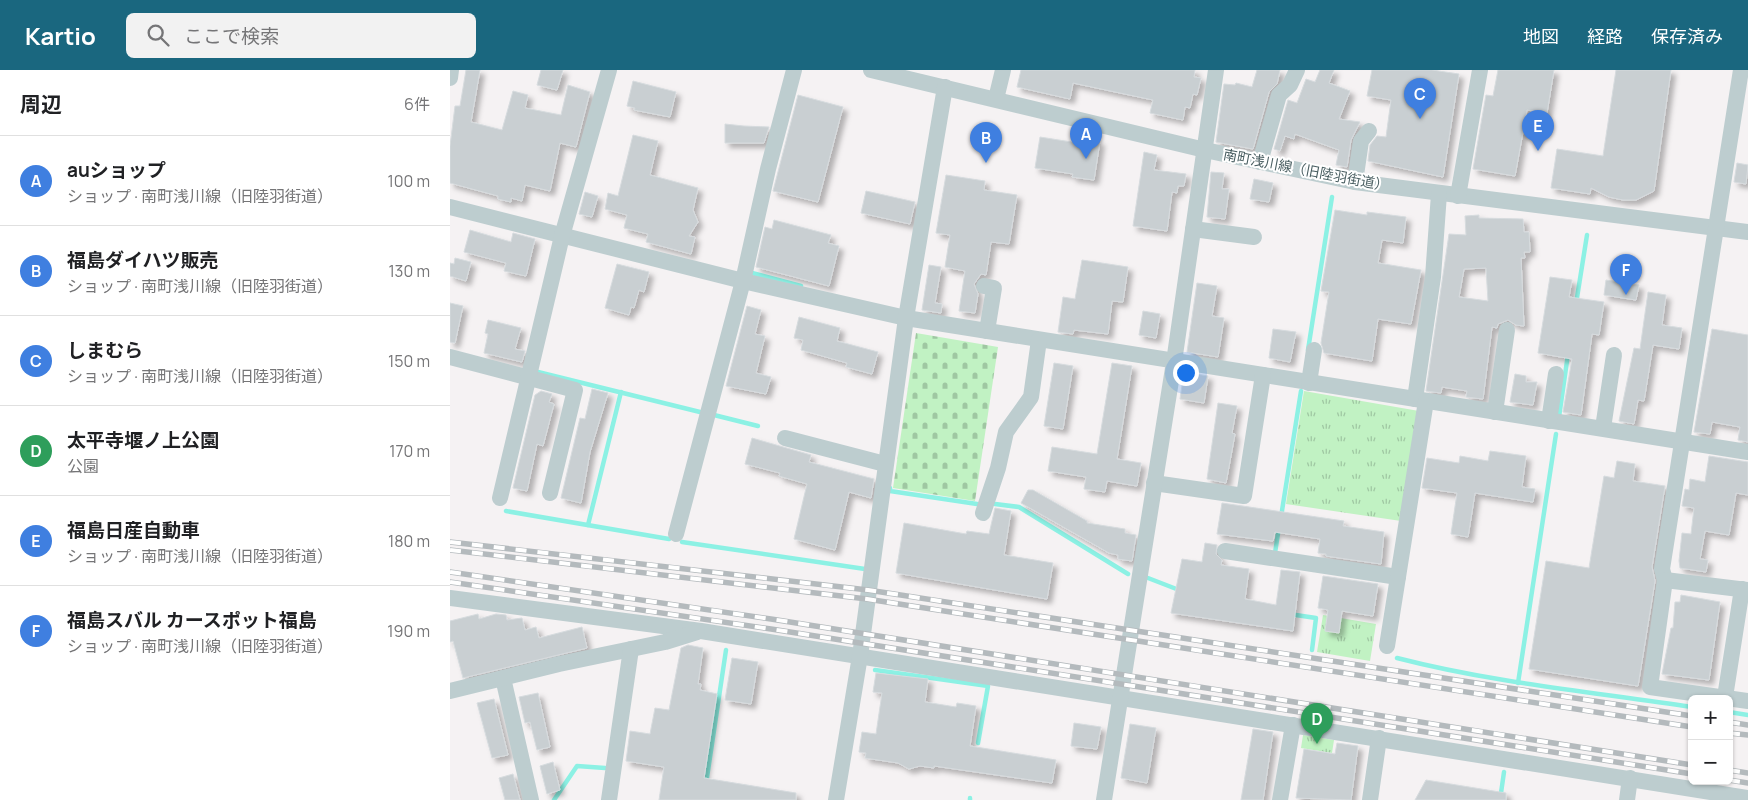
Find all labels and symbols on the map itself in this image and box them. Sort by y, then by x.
pin: C [1404,78,1436,119]
pin: E [1522,110,1554,151]
pin: A [1070,118,1102,159]
pin: B [970,122,1002,163]
street label: 南町浅川線（旧陸羽街道） [1222,144,1390,195]
pin: F [1610,254,1642,295]
your location [1173,360,1199,386]
pin: D [1301,703,1333,744]

